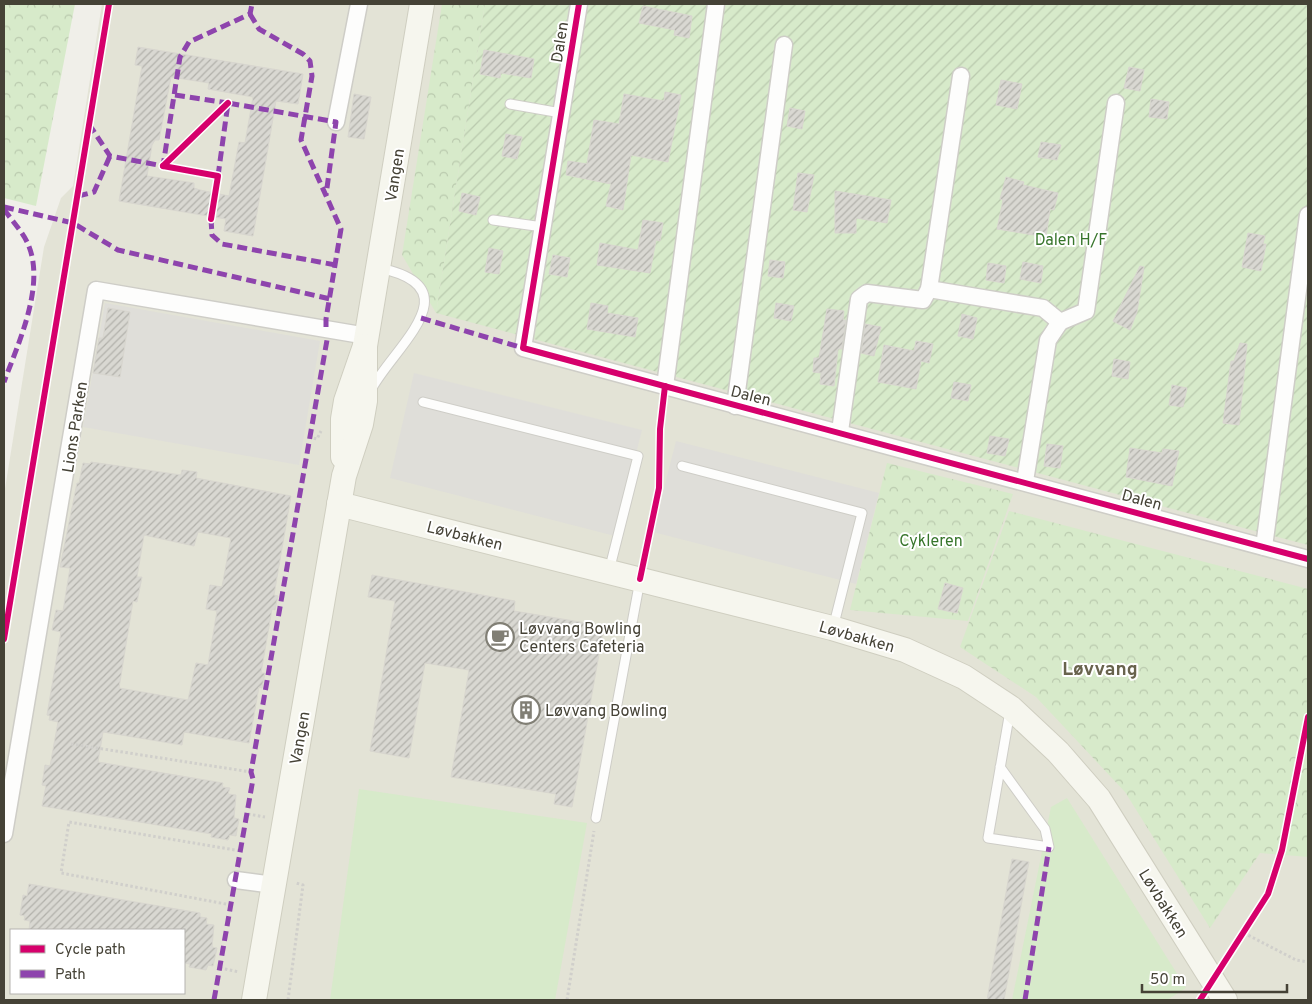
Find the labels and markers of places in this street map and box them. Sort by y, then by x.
place label: Løvvang Bowling Centers Cafeteria [519,620,644,658]
cafe icon: Løvvang Bowling Centers Cafeteria [485,622,515,652]
building icon: Løvvang Bowling [511,695,541,725]
place label: Løvvang Bowling [545,702,667,722]

